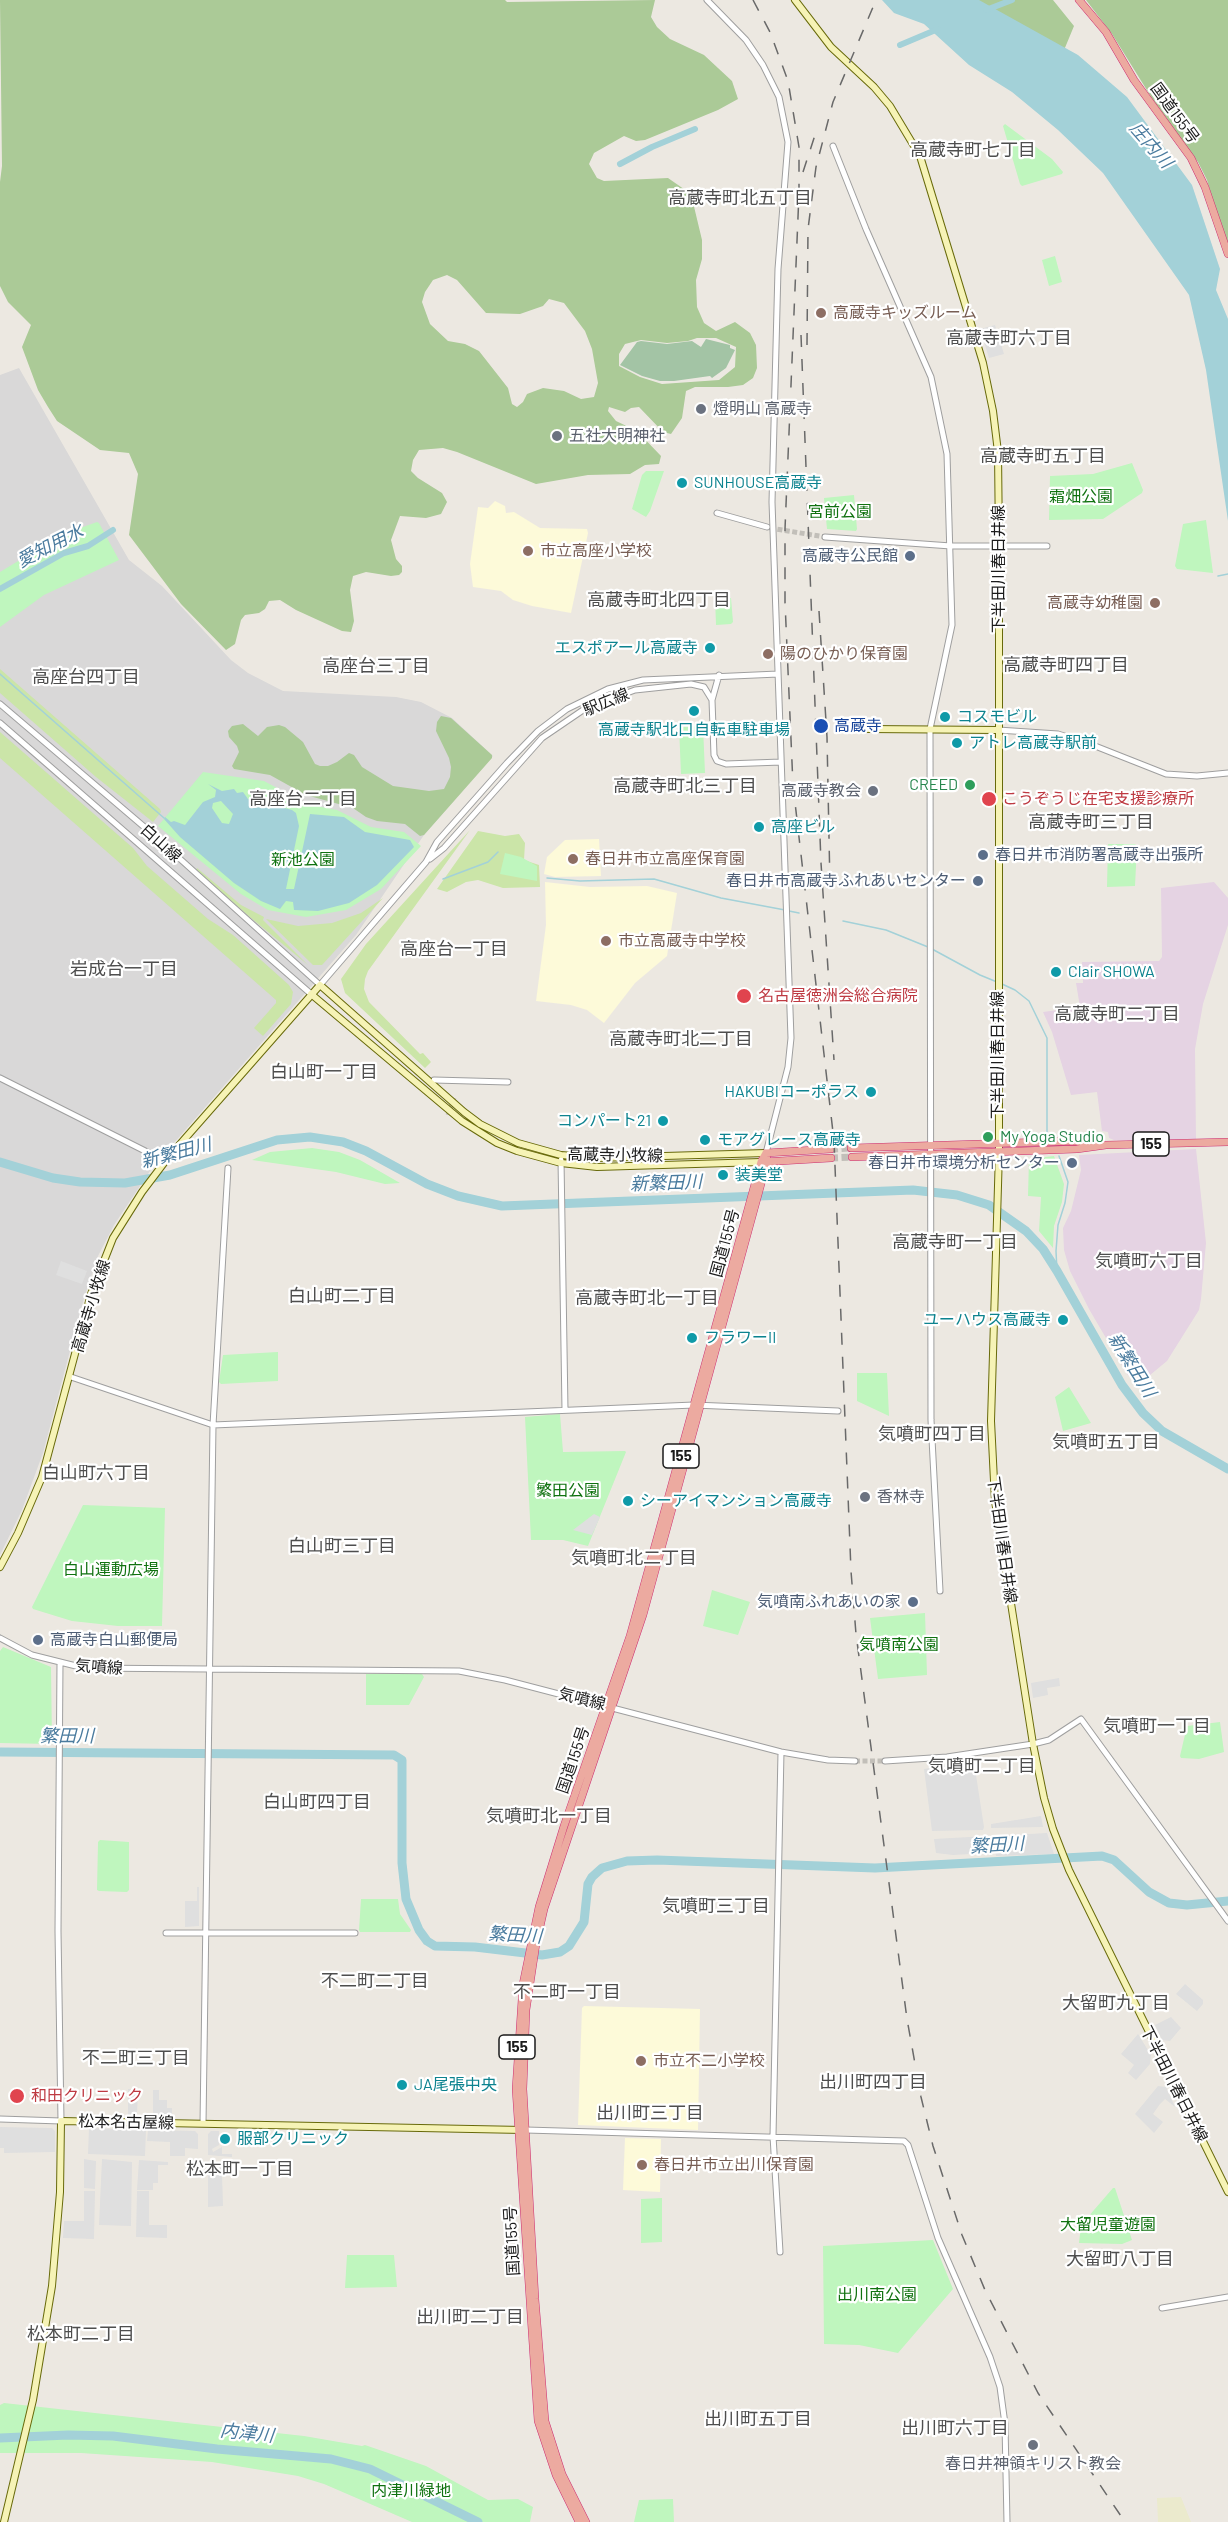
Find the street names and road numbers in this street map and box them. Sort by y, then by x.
street label: 国道155号 [1147,79,1203,147]
street label: 下半田川春日井線 [989,505,1009,633]
street label: 駅広線 [580,684,632,720]
street label: 白山線 [137,820,185,866]
street label: 下半田川春日井線 [988,991,1008,1119]
road number: 155 [1133,1132,1169,1156]
street label: 高蔵寺小牧線 [567,1145,663,1165]
street label: 国道155号 [707,1207,743,1279]
street label: 高蔵寺小牧線 [68,1257,114,1355]
road number: 155 [663,1444,699,1468]
street label: 下半田川春日井線 [984,1475,1020,1605]
street label: 気噴線 [74,1656,124,1678]
street label: 気噴線 [556,1684,608,1714]
street label: 国道155号 [553,1724,593,1796]
street label: 下半田川春日井線 [1136,2023,1212,2145]
road number: 155 [499,2035,535,2059]
street label: 松本名古屋線 [78,2112,174,2132]
street label: 国道155号 [501,2206,523,2276]

